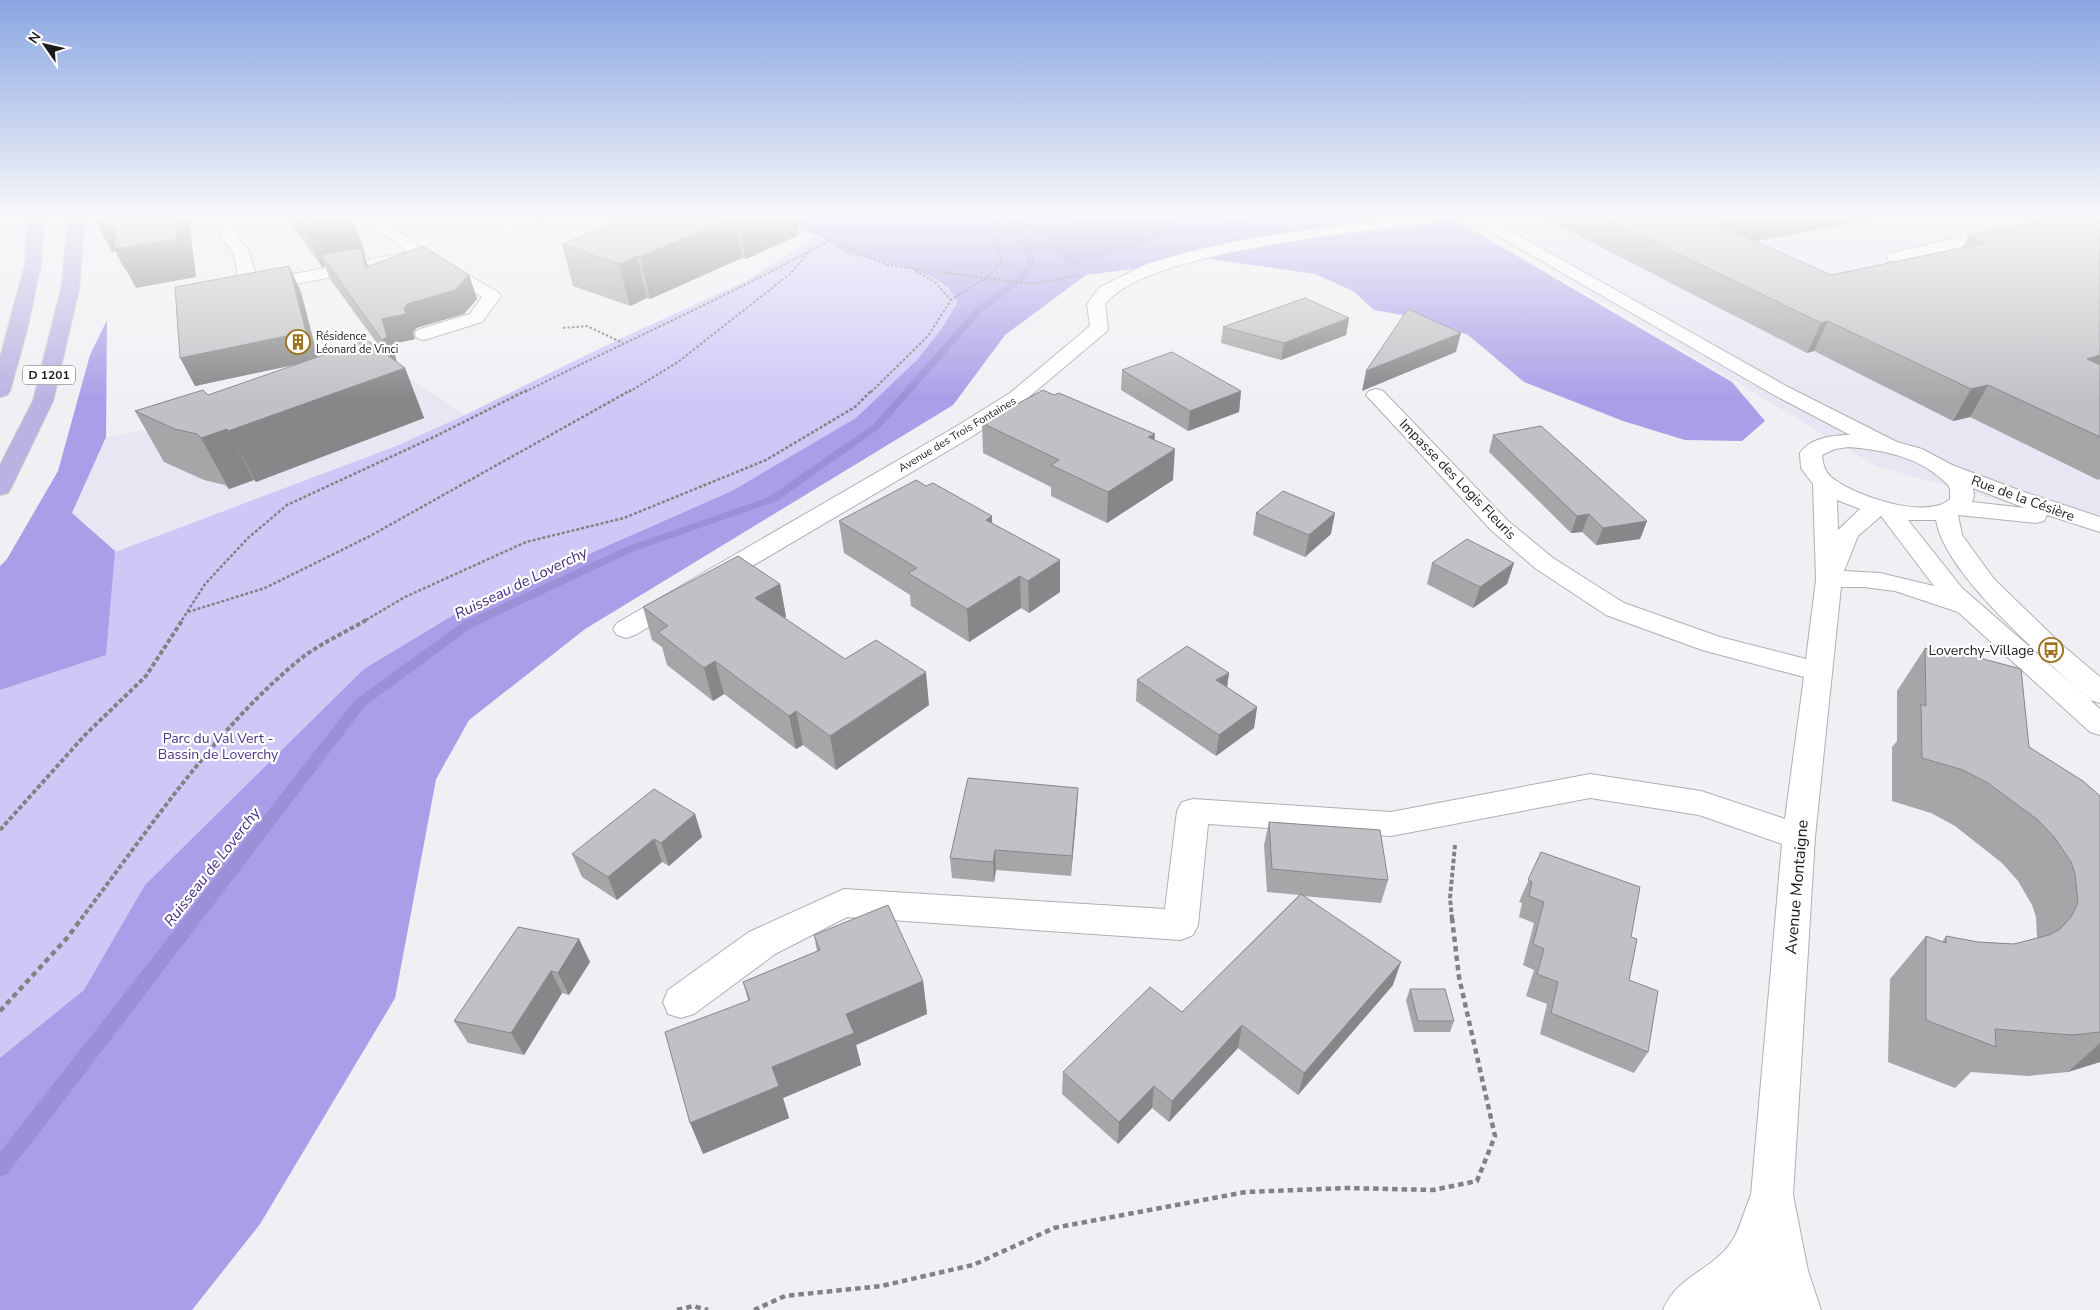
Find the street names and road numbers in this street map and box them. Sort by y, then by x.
road number: D 1201 [23,366,75,384]
street label: Avenue des Trois Fontaines [896,393,1019,476]
street label: Impasse des Logis Fleuris [1395,415,1520,544]
street label: Rue de la Césière [1968,471,2077,526]
street label: Avenue Montaigne [1780,819,1814,955]

